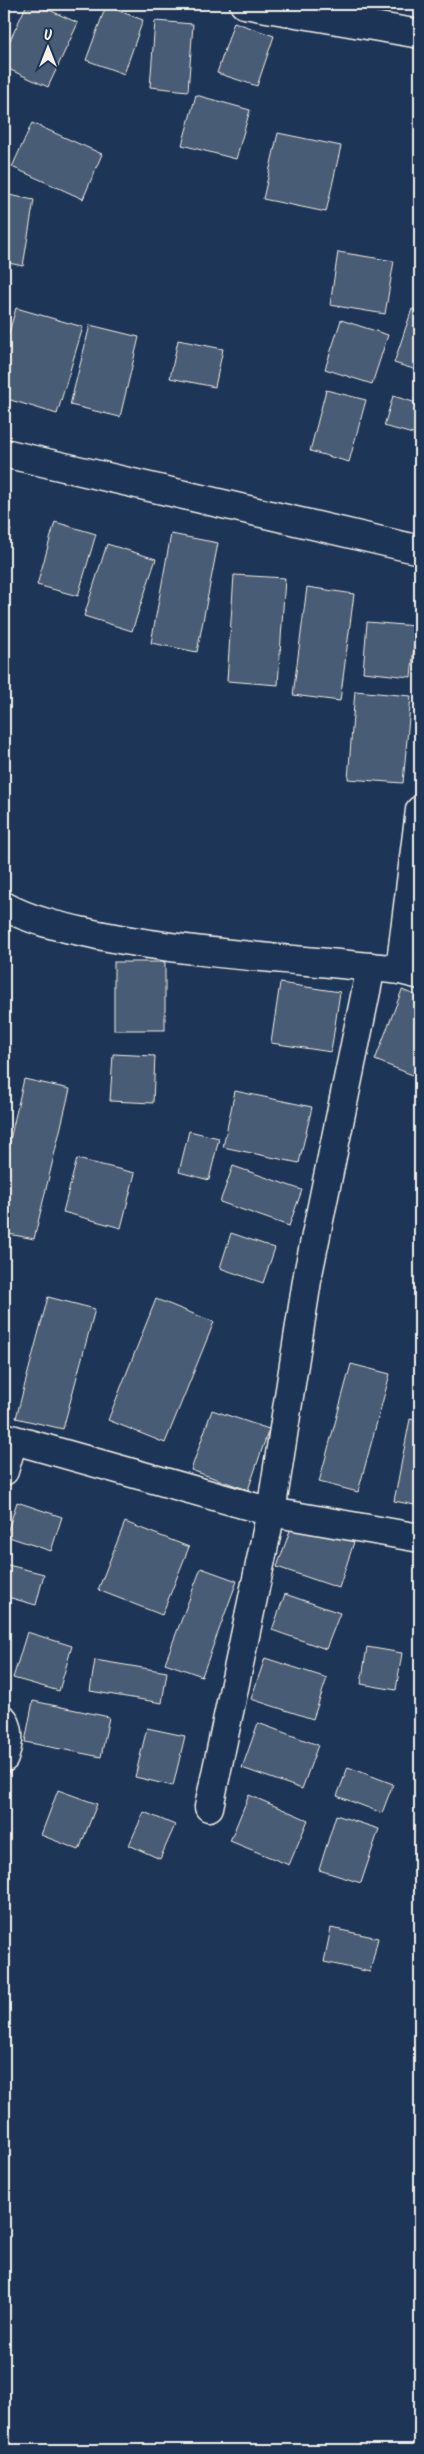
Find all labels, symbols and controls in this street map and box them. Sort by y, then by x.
north arrow [22,22,72,72]
text: U [44,25,53,47]

